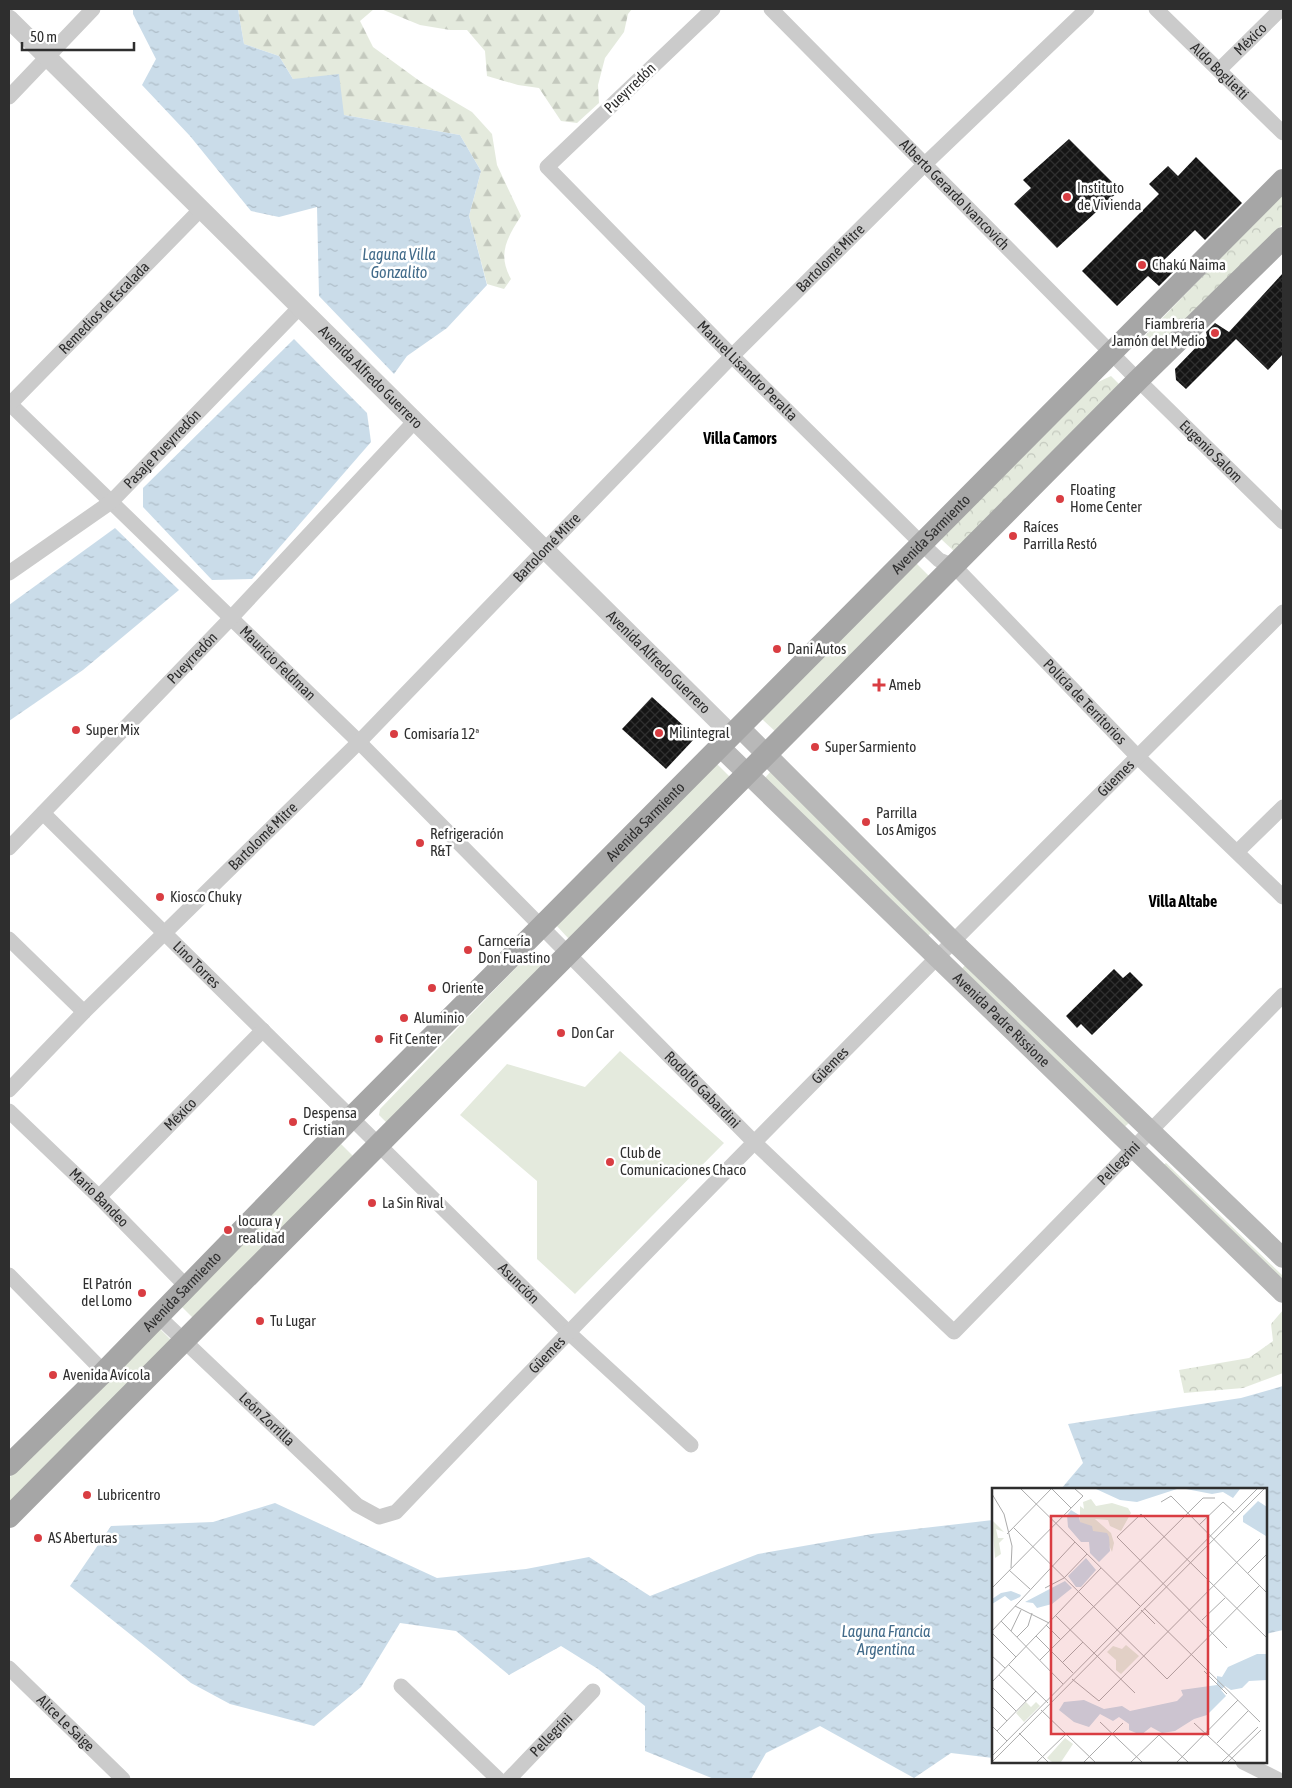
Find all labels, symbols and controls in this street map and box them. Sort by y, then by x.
street label: México [1230,19,1270,58]
scale bar [22,20,135,52]
text: 50 m [30,28,57,45]
street label: Aldo Boglietti [1187,39,1253,103]
street label: Pueyrredón [601,59,659,116]
street label: Alberto Gerardo Ivancovich [897,135,1013,253]
place label: Instituto de Vivienda [1077,179,1142,213]
marker: Instituto de Vivienda [1061,191,1073,203]
street label: Bartolomé Mitre [792,220,868,295]
water label: Laguna Villa Gonzalito [362,245,436,281]
place label: Chakú Naima [1152,256,1226,273]
street label: Remedios de Escalada [55,258,153,357]
marker: Chakú Naima [1136,259,1148,271]
place label: Fiambrería Jamón del Medio [1112,315,1205,349]
street label: Manuel Lisandro Peralta [694,317,801,424]
street label: Avenida Alfredo Guerrero [316,322,426,432]
marker: Fiambrería Jamón del Medio [1209,327,1221,339]
street label: Pasaje Pueyrredón [120,406,204,492]
street label: Eugenio Salom [1176,417,1246,486]
district label: Villa Camors [702,429,777,447]
place label: Floating Home Center [1070,481,1142,515]
street label: Avenida Sarmiento [888,491,973,577]
marker: Floating Home Center [1054,493,1066,505]
street label: Bartolomé Mitre [509,509,584,585]
place label: Raíces Parrilla Restó [1023,518,1097,552]
marker: Raíces Parrilla Restó [1007,530,1019,542]
street label: Avenida Alfredo Guerrero [603,607,714,717]
street label: Mauricio Feldman [237,622,319,703]
street label: Pueyrredón [163,629,221,687]
place label: Dani Autos [787,640,846,657]
marker: Dani Autos [771,643,783,655]
street label: Policía de Territorios [1040,655,1130,748]
place label: Ameb [889,676,921,693]
marker: Ameb [873,679,885,691]
place label: Super Mix [86,721,140,738]
marker: Super Mix [70,724,82,736]
place label: Milintegral [669,724,730,741]
place label: Comisaría 12ª [404,725,479,742]
marker: Milintegral [653,727,665,739]
marker: Comisaría 12ª [388,728,400,740]
place label: Super Sarmiento [825,738,916,755]
marker: Super Sarmiento [809,741,821,753]
street label: Güemes [1094,756,1137,800]
street label: Avenida Sarmiento [602,778,688,864]
street label: Bartolomé Mitre [225,798,301,873]
place label: Parrilla Los Amigos [876,804,936,838]
marker: Parrilla Los Amigos [860,816,872,828]
place label: Refrigeración R&T [430,825,504,859]
marker: Refrigeración R&T [414,837,426,849]
place label: Kiosco Chuky [170,888,242,905]
marker: Kiosco Chuky [154,891,166,903]
district label: Villa Altabe [1148,892,1217,910]
place label: Carncería Don Fuastino [478,932,550,966]
street label: Lino Torres [170,938,224,991]
marker: Carncería Don Fuastino [462,944,474,956]
street label: Avenida Padre Rissione [950,969,1054,1070]
place label: Oriente [442,979,484,996]
marker: Oriente [426,982,438,994]
place label: Aluminio [414,1009,465,1026]
marker: Aluminio [398,1012,410,1024]
place label: Don Car [571,1024,615,1041]
marker: Don Car [555,1027,567,1039]
place label: Fit Center [389,1030,442,1047]
marker: Fit Center [373,1033,385,1045]
street label: Güemes [808,1043,852,1087]
street label: Rodolfo Gabardini [661,1048,744,1131]
street label: México [160,1094,200,1134]
place label: Despensa Cristian [303,1104,357,1138]
marker: Despensa Cristian [287,1116,299,1128]
street label: Pellegrini [1093,1138,1143,1188]
place label: Club de Comunicaciones Chaco [620,1144,746,1178]
marker: Club de Comunicaciones Chaco [604,1156,616,1168]
street label: Mario Bandeo [66,1164,132,1230]
place label: La Sin Rival [382,1194,444,1211]
marker: La Sin Rival [366,1197,378,1209]
place label: locura y realidad [238,1212,285,1246]
marker: locura y realidad [222,1224,234,1236]
street label: Avenida Sarmiento [139,1248,224,1335]
street label: Asunción [495,1259,543,1307]
place label: El Patrón del Lomo [81,1275,132,1309]
marker: El Patrón del Lomo [136,1287,148,1299]
place label: Tu Lugar [270,1312,316,1329]
marker: Tu Lugar [254,1315,266,1327]
street label: Güemes [525,1333,568,1377]
place label: Avenida Avícola [63,1366,151,1383]
marker: Avenida Avícola [47,1369,59,1381]
street label: León Zorrilla [236,1389,298,1449]
place label: Lubricentro [97,1486,160,1503]
inset map [992,1488,1267,1763]
marker: Lubricentro [81,1489,93,1501]
place label: AS Aberturas [48,1529,117,1546]
marker: AS Aberturas [32,1532,44,1544]
water label: Laguna Francia Argentina [842,1622,931,1659]
street label: Alice Le Saige [34,1691,98,1755]
street label: Pellegrini [526,1709,575,1760]

